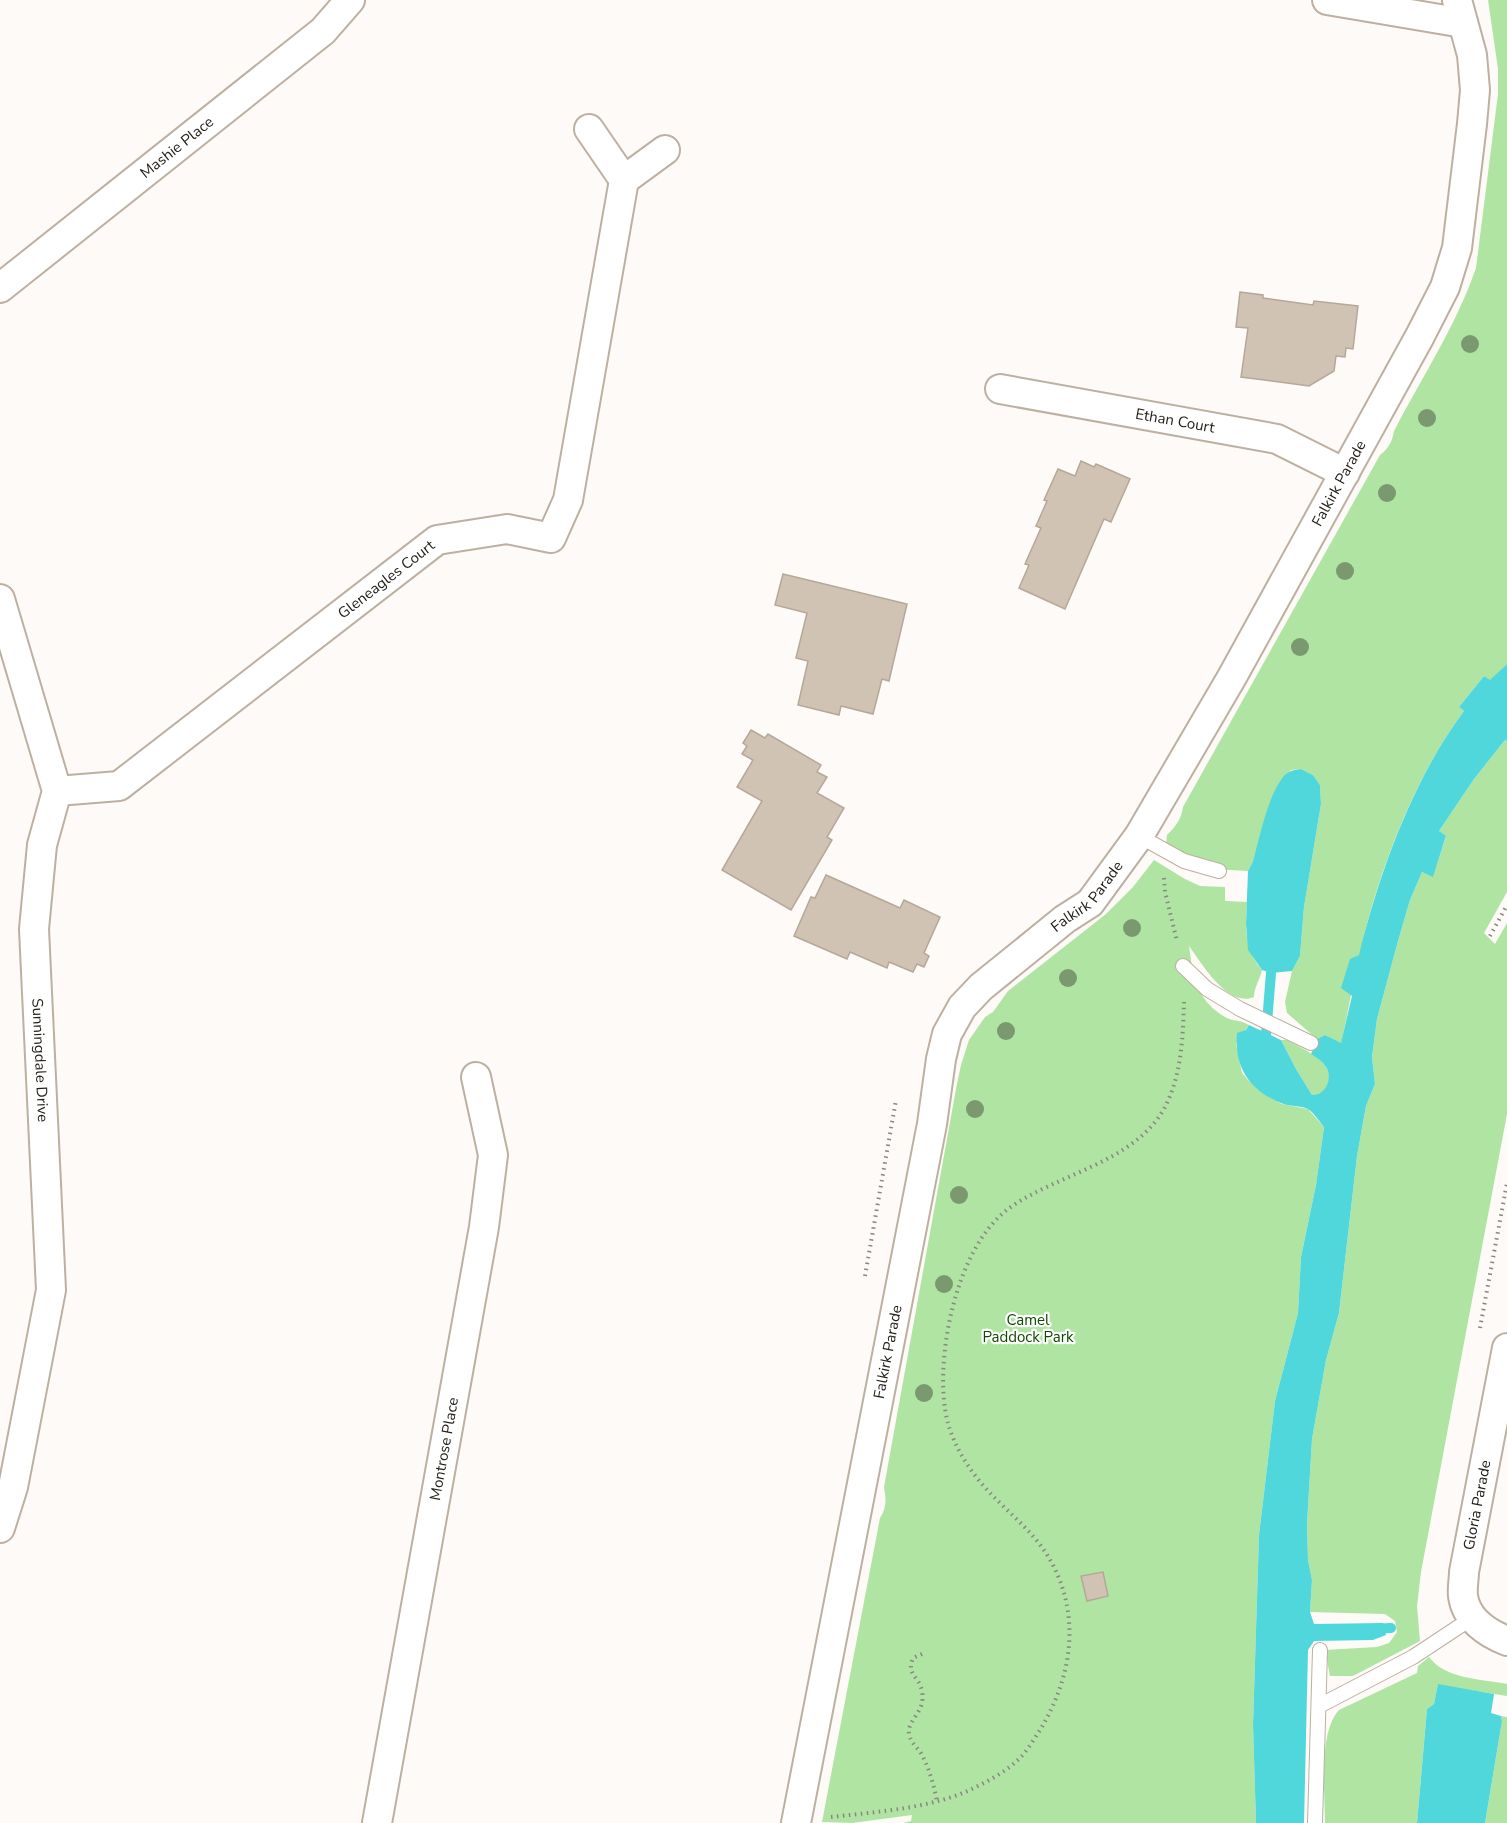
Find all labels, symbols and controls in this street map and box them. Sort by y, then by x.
street label: Mashie Place [136,112,218,183]
street label: Ethan Court [1134,404,1217,438]
street label: Falkirk Parade [1307,437,1370,530]
street label: Gleneagles Court [334,535,439,623]
street label: Falkirk Parade [1047,857,1128,937]
street label: Sunningdale Drive [27,998,53,1123]
street label: Falkirk Parade [869,1303,907,1400]
park label: Camel Paddock Park [982,1310,1074,1347]
street label: Montrose Place [425,1396,463,1502]
street label: Gloria Parade [1458,1458,1496,1552]

